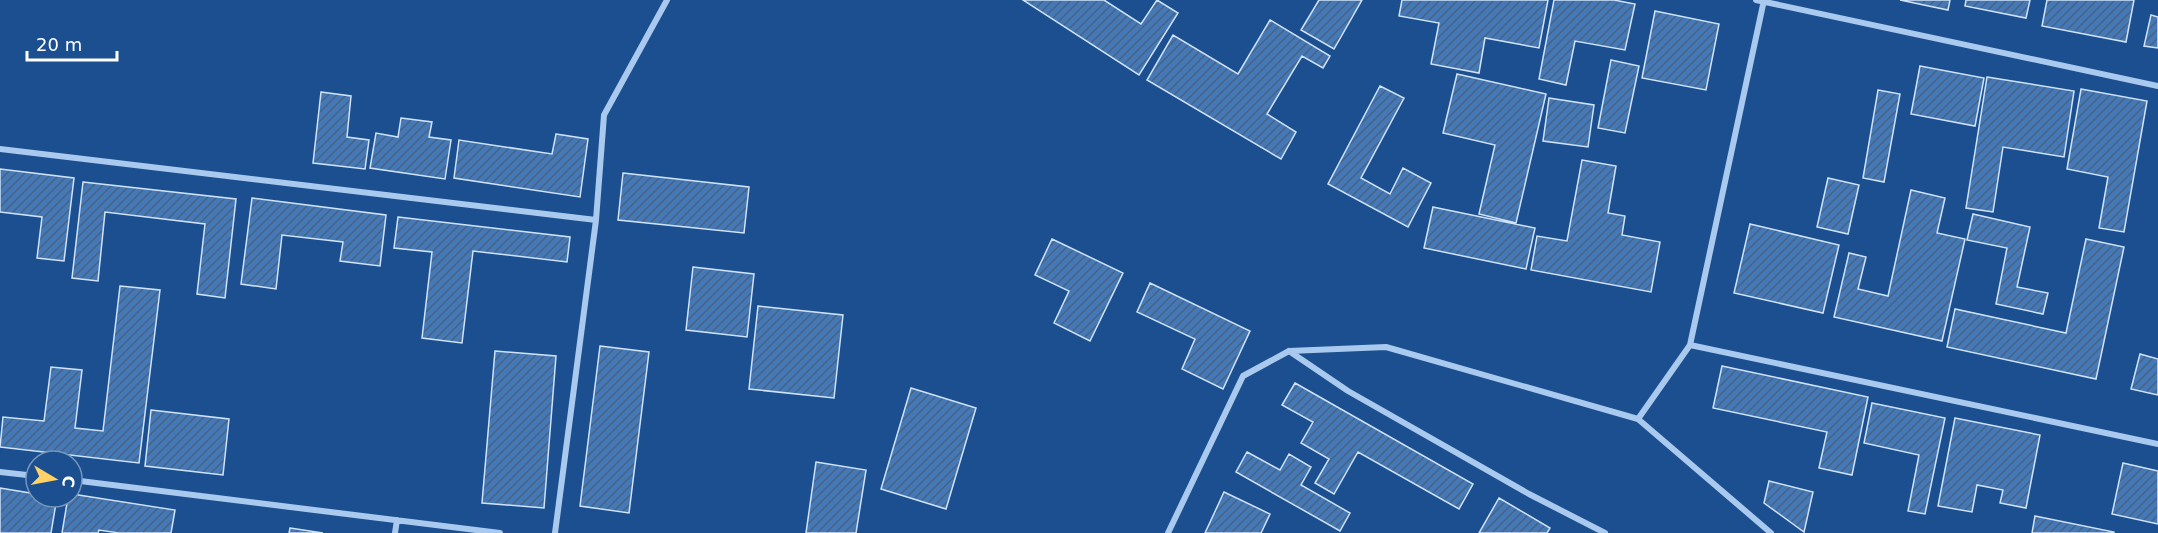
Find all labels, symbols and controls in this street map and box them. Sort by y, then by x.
scale bar [27,24,117,62]
text: 20 m [36,34,82,55]
north arrow [24,449,84,509]
text: С [58,474,79,489]

